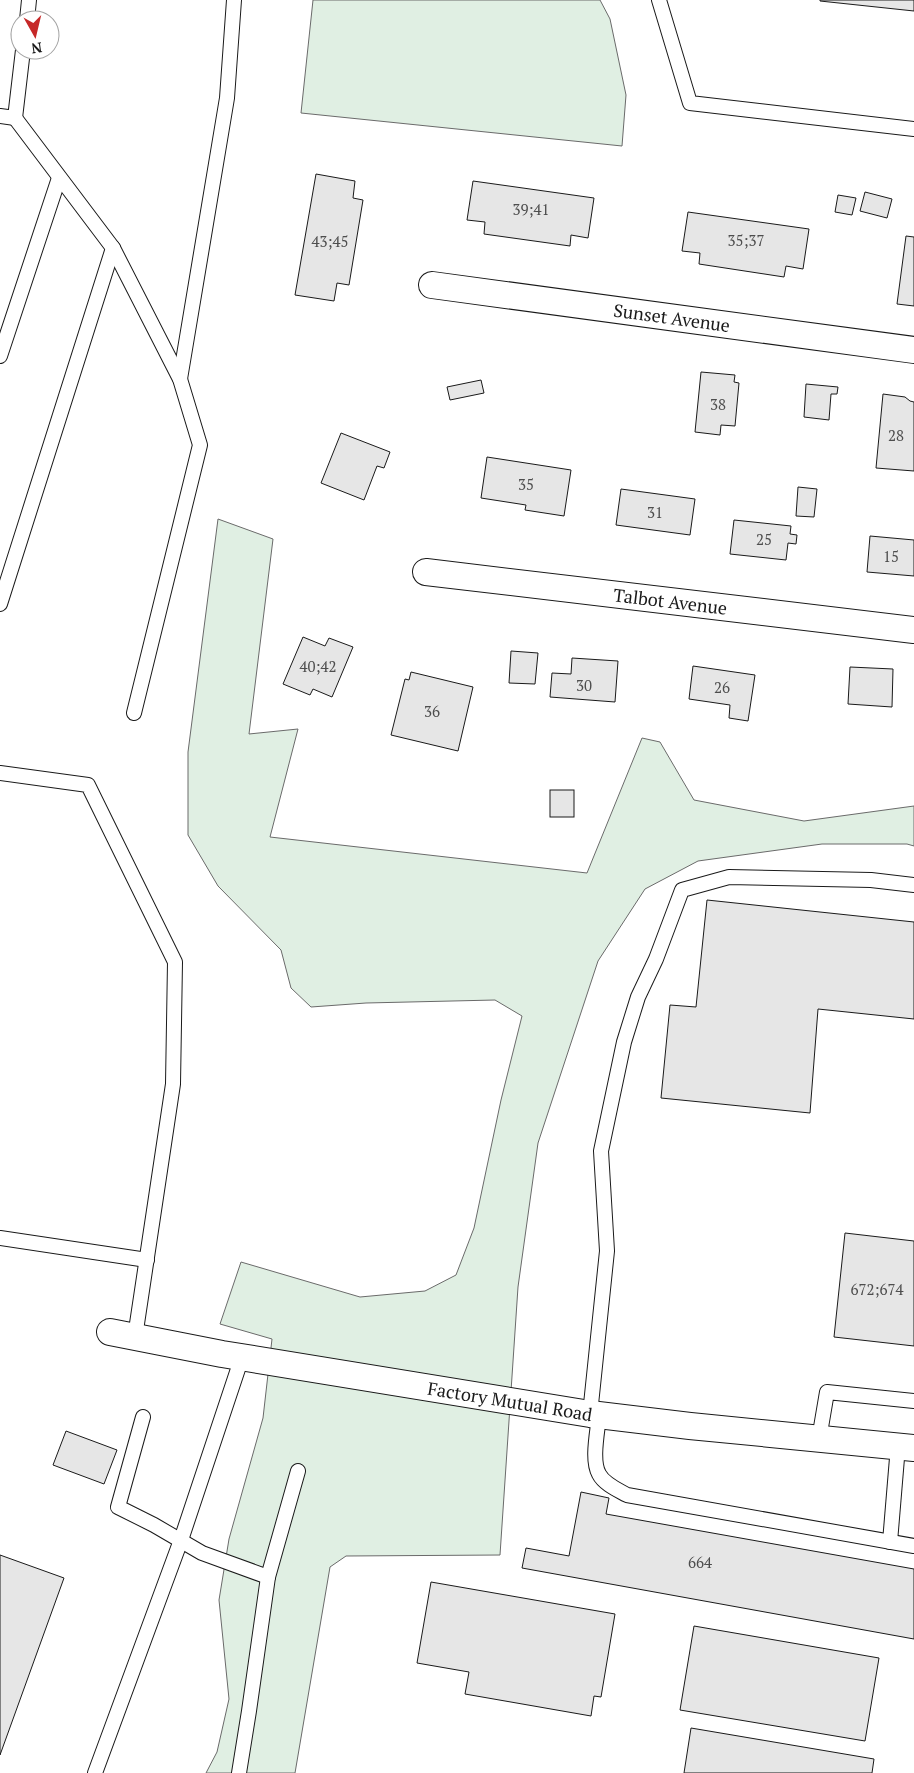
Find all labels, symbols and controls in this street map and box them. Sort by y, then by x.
north arrow [10,10,60,60]
text: N [30,38,43,59]
house number: 39;41 [513,199,549,219]
house number: 35;37 [728,230,764,250]
house number: 43;45 [312,231,348,251]
street label: Sunset Avenue [612,298,732,337]
house number: 38 [710,394,726,414]
house number: 28 [888,425,904,445]
house number: 35 [518,474,534,494]
house number: 31 [647,502,663,522]
house number: 25 [756,529,772,549]
house number: 15 [883,546,899,566]
street label: Talbot Avenue [612,582,729,620]
house number: 40;42 [300,656,336,676]
house number: 30 [576,675,592,695]
house number: 26 [714,677,730,697]
house number: 36 [424,701,440,721]
house number: 672;674 [851,1279,903,1299]
street label: Factory Mutual Road [426,1376,594,1426]
house number: 664 [688,1552,712,1572]

